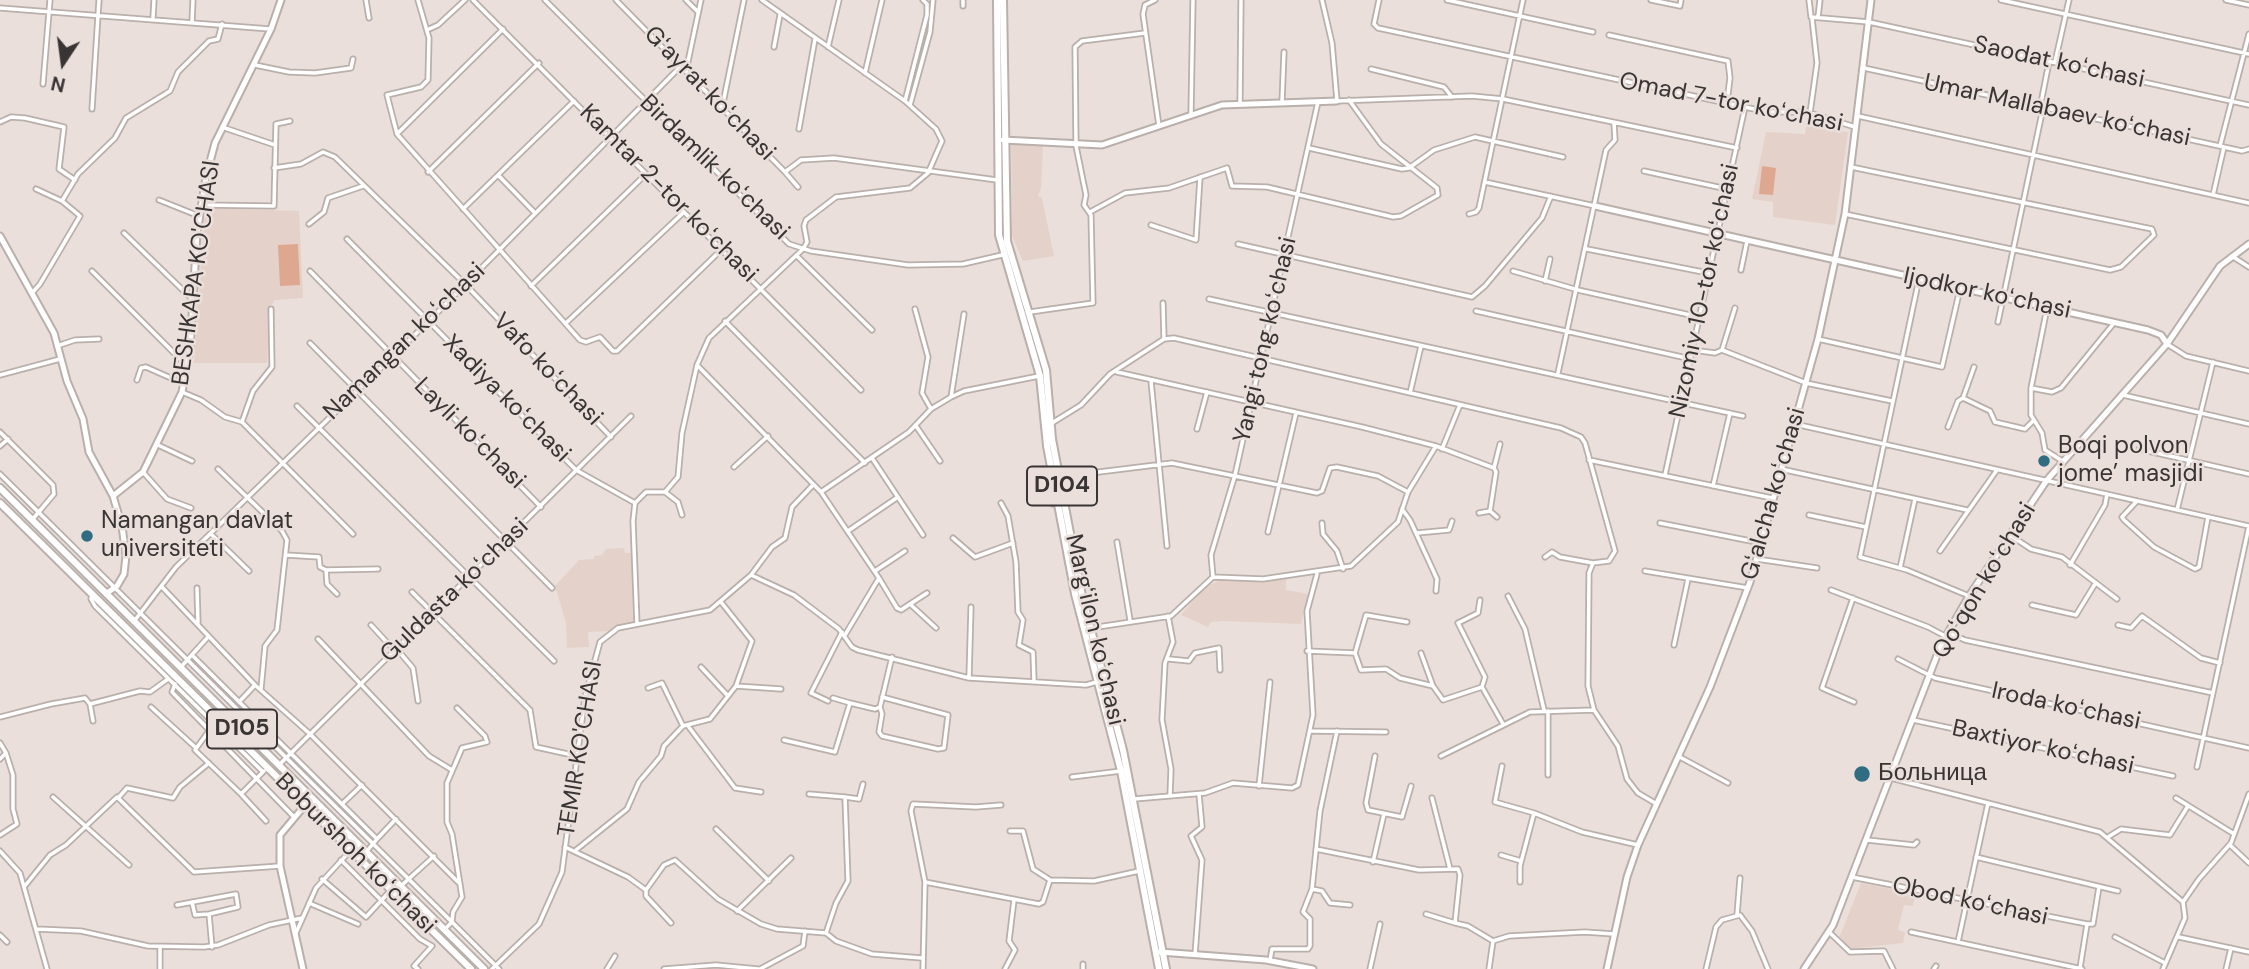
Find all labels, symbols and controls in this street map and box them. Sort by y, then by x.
street label: Gʻayrat koʻchasi [637,21,781,167]
north arrow [28,28,98,98]
street label: Saodat koʻchasi [1971,31,2147,95]
street label: Omad 7-tor koʻchasi [1617,67,1845,139]
street label: Umar Mallabaev koʻchasi [1921,69,2193,153]
text: N [49,70,68,98]
street label: Birdamlik koʻchasi [633,89,795,247]
street label: Kamtar 2-tor koʻchasi [573,99,763,289]
street label: BESHKAPA KO'CHASI [167,159,227,387]
street label: Nizomiy 10-tor koʻchasi [1664,161,1746,421]
street label: Yangi tong koʻchasi [1228,234,1304,446]
street label: Namangan koʻchasi [318,257,492,427]
street label: Ijodkor koʻchasi [1901,262,2073,326]
street label: Vafo koʻchasi [486,308,608,432]
street label: Xadiya koʻchasi [436,329,576,469]
street label: Layli koʻchasi [407,372,531,496]
street label: Gʻalcha koʻchasi [1736,404,1812,584]
place label: Boqi polvon jome’ masjidi [2058,433,2203,489]
marker: Boqi polvon jome’ masjidi [2036,453,2052,469]
road number: D104 [1027,466,1097,506]
street label: Qoʻqon koʻchasi [1927,498,2043,664]
place label: Namangan davlat universiteti [101,508,293,564]
street label: Guldasta koʻchasi [375,513,535,669]
marker: Namangan davlat universiteti [79,528,95,544]
street label: Margʻilon koʻchasi [1058,532,1130,728]
street label: TEMIR KO'CHASI [553,659,609,839]
street label: Iroda koʻchasi [1989,677,2143,737]
road number: D105 [207,709,277,748]
street label: Baxtiyor koʻchasi [1949,715,2137,781]
place label: Больница [1878,760,1987,788]
marker: Больница [1852,764,1872,784]
street label: Boburshoh koʻchasi [269,768,441,940]
street label: Obod koʻchasi [1890,871,2050,933]

